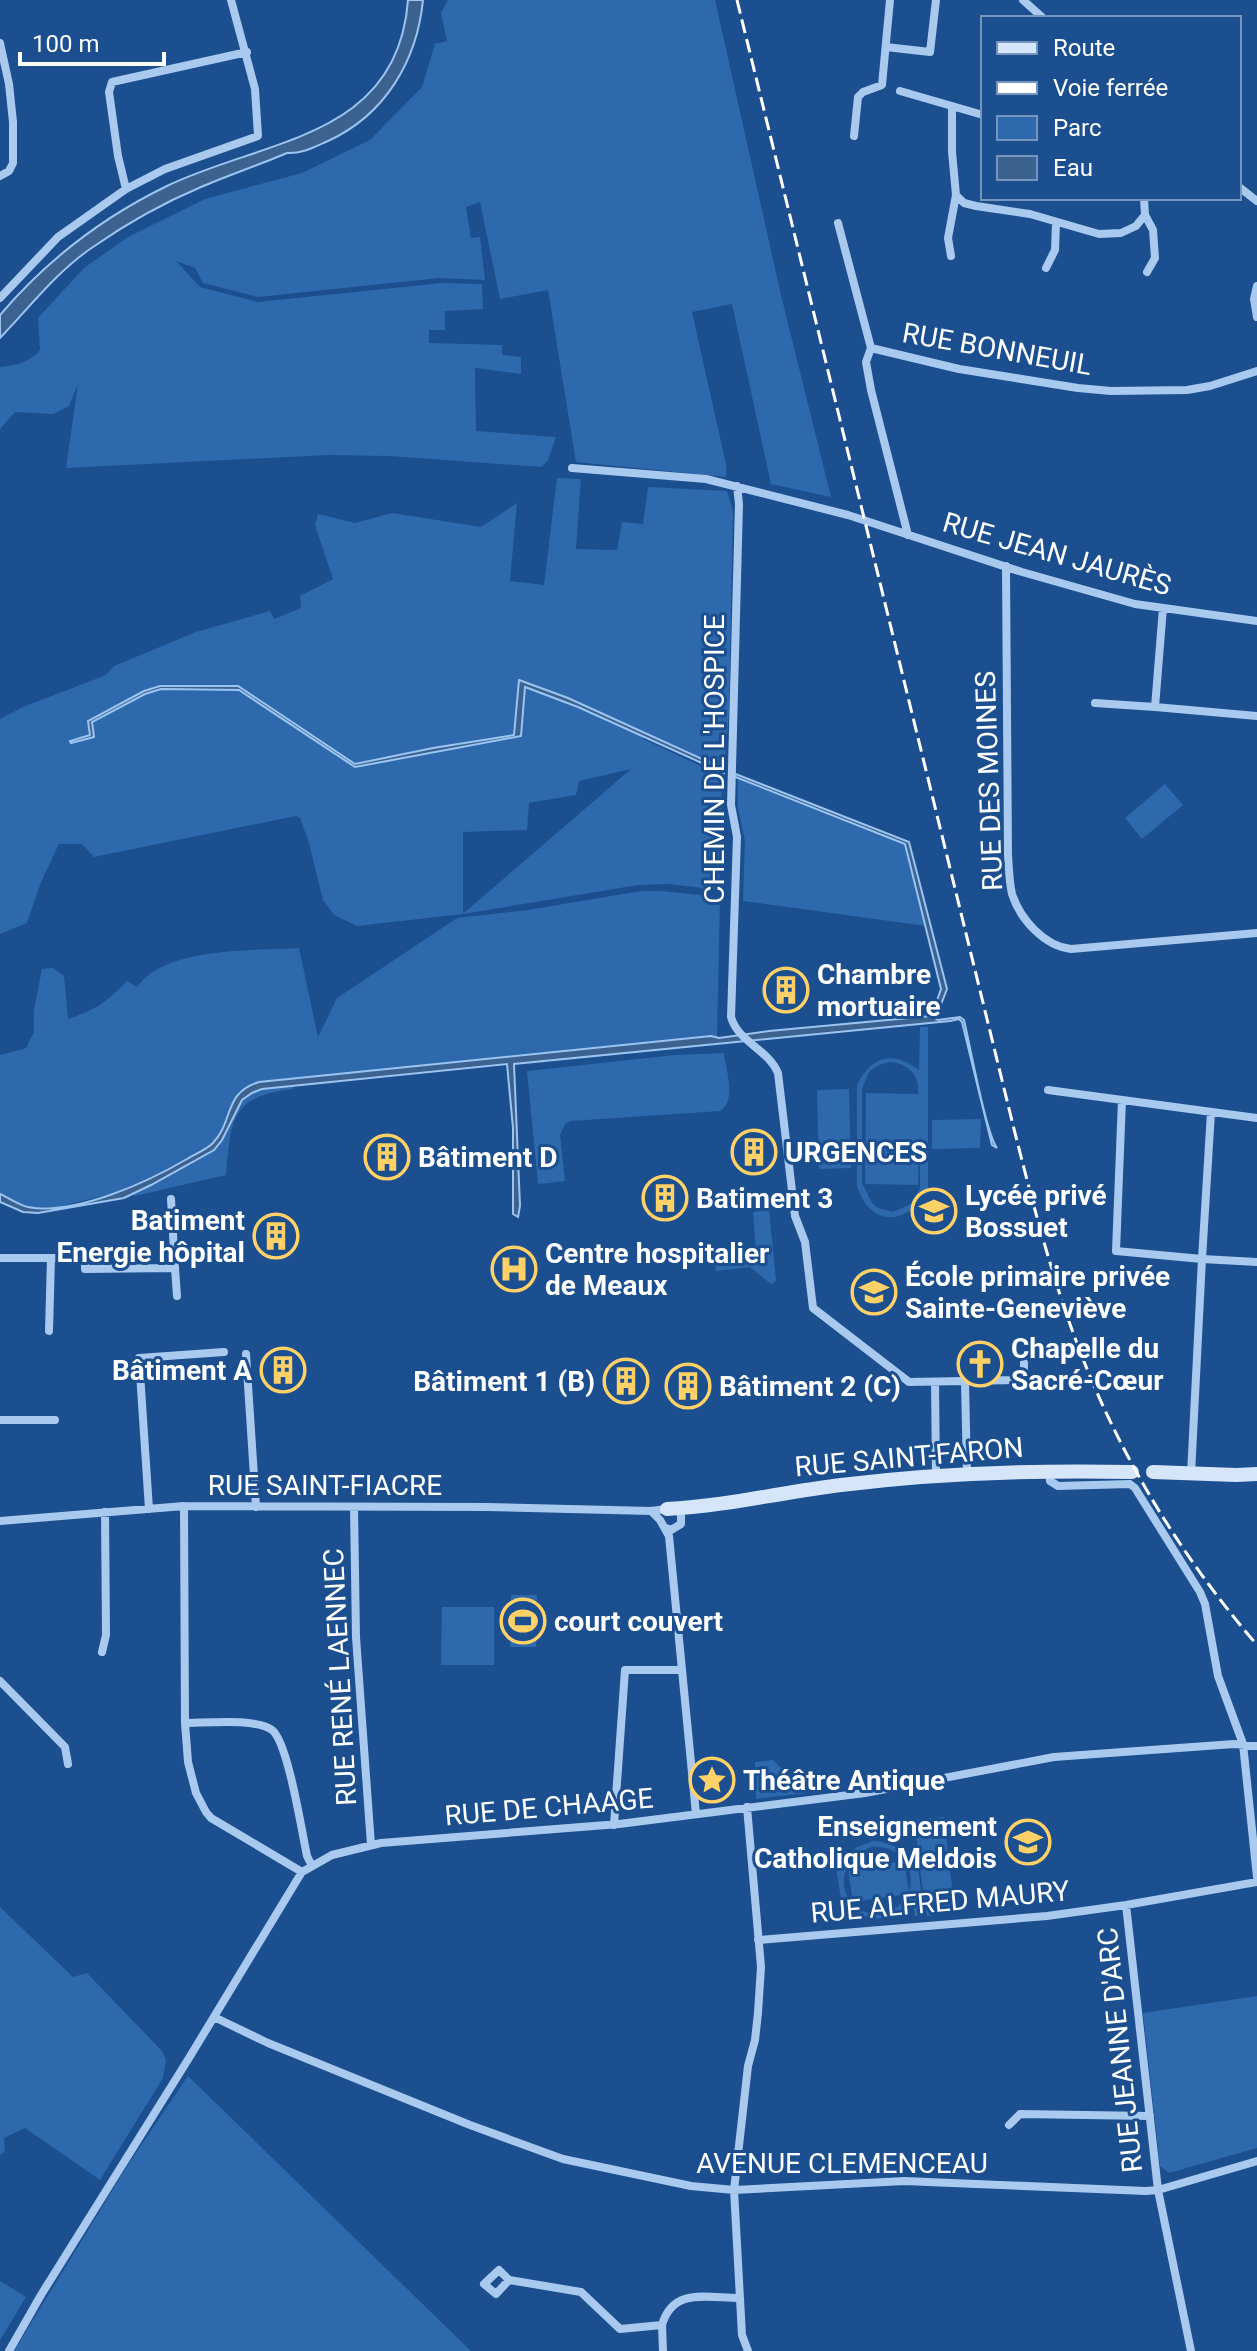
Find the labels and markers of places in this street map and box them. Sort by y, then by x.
place label: Chambre mortuaire [817,958,941,1023]
building icon: Chambre mortuaire [762,966,810,1014]
building icon: URGENCES [730,1128,778,1176]
building icon: Bâtiment D [363,1133,411,1181]
place label: URGENCES [785,1136,927,1169]
place label: Bâtiment D [418,1141,557,1174]
building icon: Batiment 3 [641,1174,689,1222]
place label: Lycée privé Bossuet [965,1179,1107,1244]
place label: Batiment 3 [696,1182,833,1215]
school or university icon: Lycée privé Bossuet [910,1187,958,1235]
place label: Batiment Energie hôpital [56,1204,245,1269]
building icon: Batiment Energie hôpital [252,1212,300,1260]
place label: Centre hospitalier de Meaux [545,1237,769,1302]
hospital icon: Centre hospitalier de Meaux [490,1245,538,1293]
place label: École primaire privée Sainte-Geneviève [905,1260,1170,1325]
school or university icon: École primaire privée Sainte-Geneviève [850,1268,898,1316]
place label: Chapelle du Sacré-Cœur [1011,1332,1164,1397]
church icon: Chapelle du Sacré-Cœur [956,1340,1004,1388]
building icon: Bâtiment A [259,1346,307,1394]
place label: Bâtiment A [112,1354,252,1387]
building icon: Bâtiment 1 (B) [602,1357,650,1405]
building icon: Bâtiment 2 (C) [664,1362,712,1410]
place label: Bâtiment 1 (B) [413,1365,595,1398]
place label: Bâtiment 2 (C) [719,1370,901,1403]
sports icon: court couvert [499,1597,547,1645]
place label: court couvert [554,1605,723,1638]
place icon: Théâtre Antique [688,1756,736,1804]
place label: Théâtre Antique [743,1764,945,1797]
place label: Enseignement Catholique Meldois [754,1810,997,1875]
school or university icon: Enseignement Catholique Meldois [1004,1818,1052,1866]

